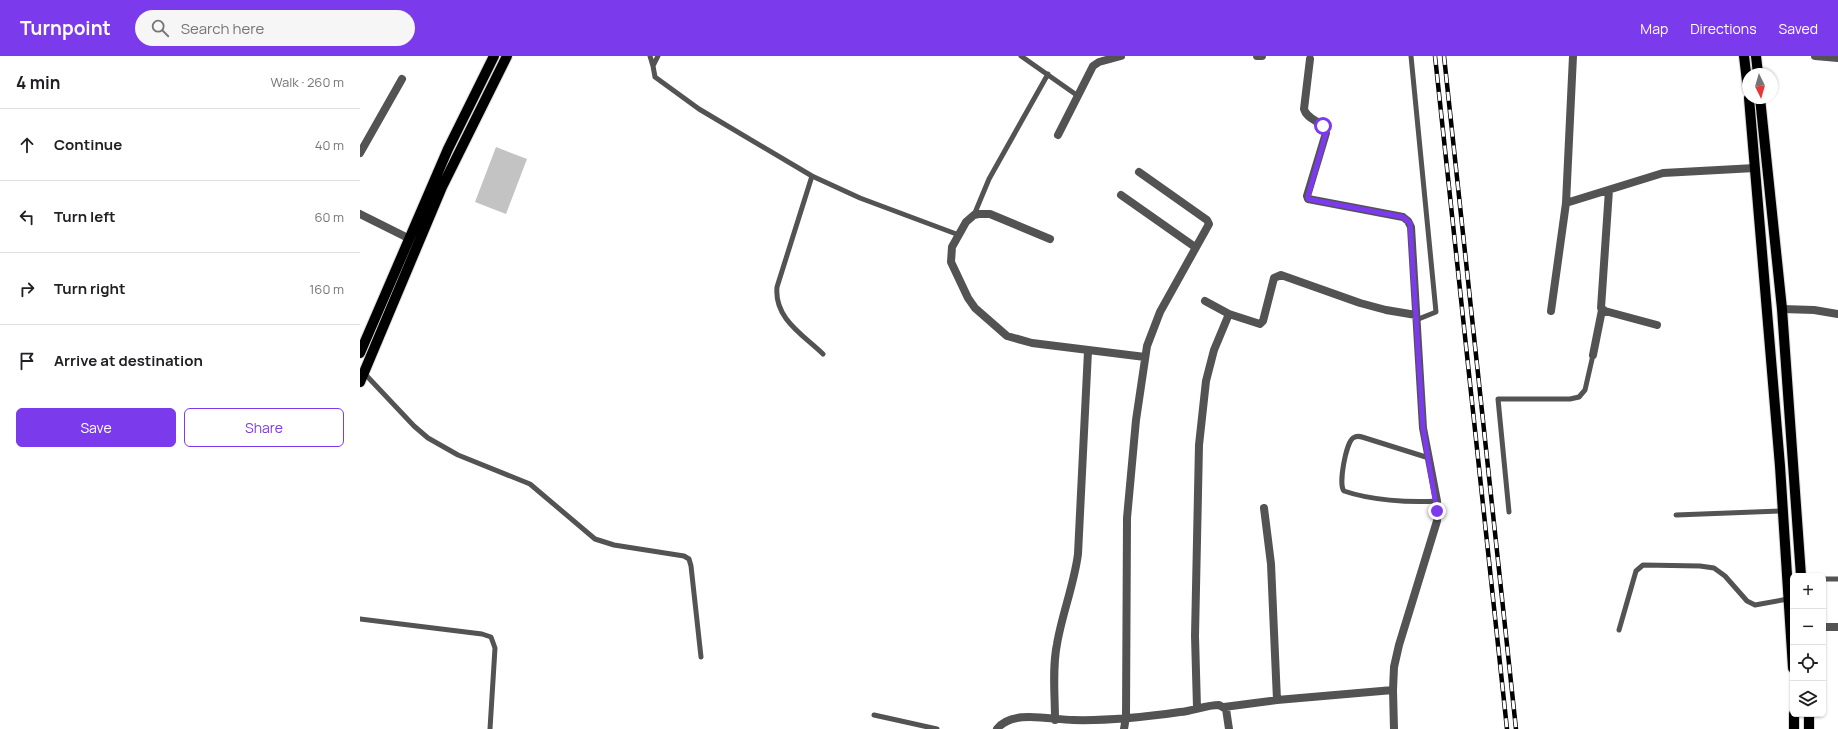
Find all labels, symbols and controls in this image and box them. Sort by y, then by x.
search box [135,10,415,46]
text: Turnpoint [20,15,111,41]
icon: search [149,17,171,39]
text: Search here [181,18,264,39]
text: Map [1640,19,1668,38]
text: Directions [1690,19,1757,38]
text: Saved [1779,19,1818,38]
north arrow [1742,68,1778,104]
text: 4 min [16,71,60,94]
text: Walk · 260 m [271,73,344,91]
route start [1314,117,1332,135]
icon: ahead [16,134,38,156]
text: Continue [54,134,122,155]
text: 40 m [315,136,344,154]
icon: left [16,206,38,228]
text: Turn left [54,206,116,227]
text: 60 m [314,208,344,226]
icon: right [16,278,38,300]
text: Turn right [54,278,125,299]
text: 160 m [309,280,344,298]
icon: arrive [16,350,38,372]
text: Arrive at destination [54,350,203,371]
button: Save [16,408,176,447]
button: Share [184,408,344,447]
route end [1428,502,1446,520]
map controls [1790,573,1826,717]
button: + [1790,573,1826,609]
button: − [1790,609,1826,645]
button: locate [1790,645,1826,681]
button: layers [1790,681,1826,717]

